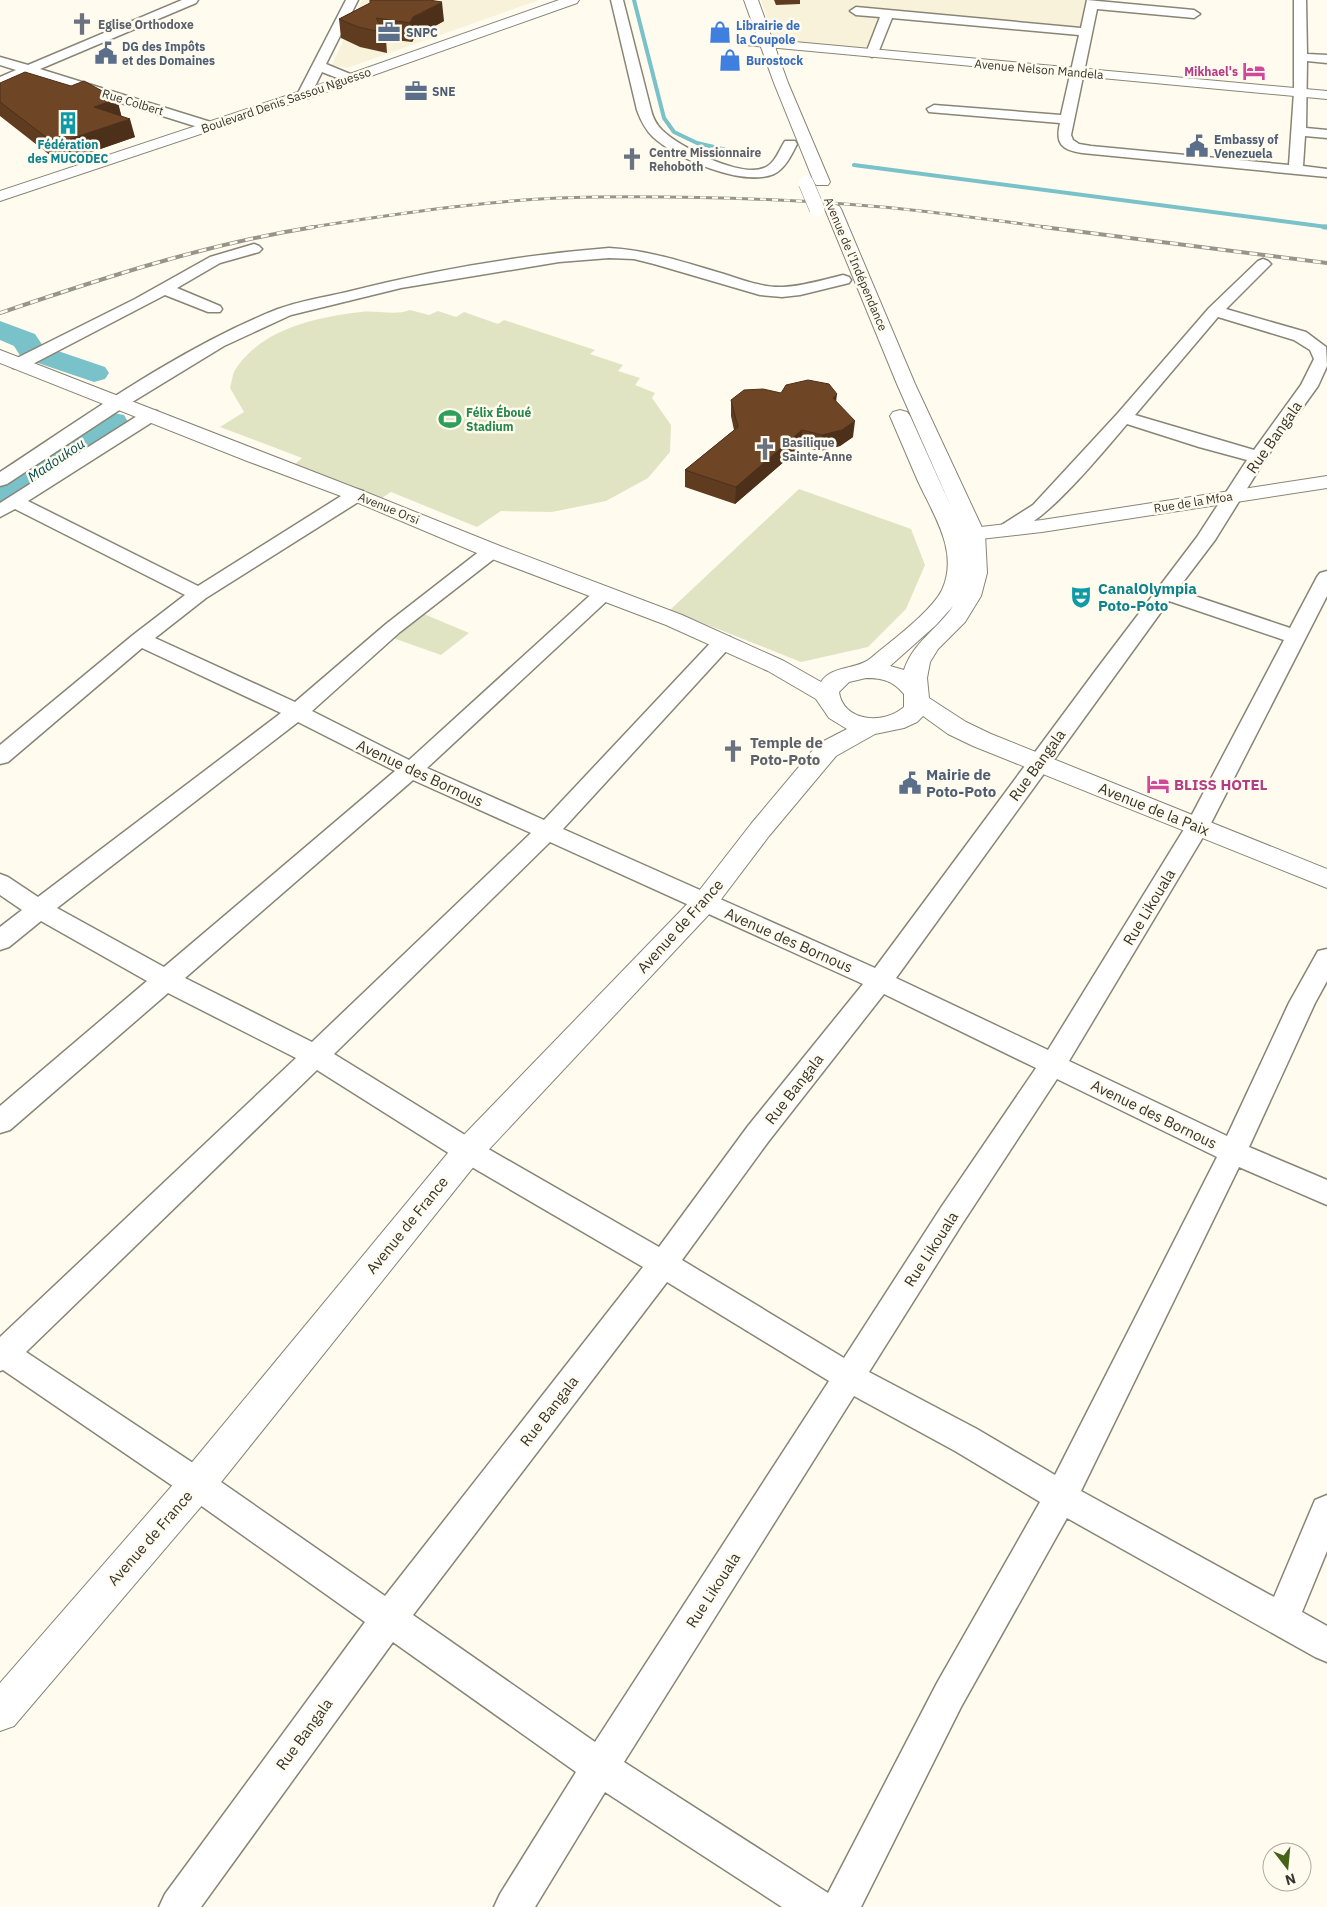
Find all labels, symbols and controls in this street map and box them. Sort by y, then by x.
church icon: Eglise Orthodoxe [69,11,95,37]
place label: Eglise Orthodoxe [98,17,194,32]
place label: Librairie de la Coupole [736,18,800,47]
office icon: SNPC [376,19,402,45]
shop icon: Librairie de la Coupole [707,19,733,45]
place label: SNPC [406,25,438,40]
place label: DG des Impôts et des Domaines [122,39,215,68]
public building icon: DG des Impôts et des Domaines [93,40,119,66]
shop icon: Burostock [717,47,743,73]
place label: Burostock [746,53,803,68]
street label: Avenue Nelson Mandela [974,56,1105,82]
hotel icon: Mikhael's [1241,58,1267,84]
street label: Boulevard Denis Sassou Nguesso [199,64,373,136]
place label: Mikhael's [1184,64,1238,79]
office icon: SNE [403,78,429,104]
place label: SNE [432,84,455,99]
street label: Rue Colbert [100,86,166,118]
building icon: Fédération des MUCODEC [55,110,81,136]
place label: Embassy of Venezuela [1214,132,1279,161]
public building icon: Embassy of Venezuela [1184,133,1210,159]
place label: Fédération des MUCODEC [28,137,109,166]
place label: Centre Missionnaire Rehoboth [649,145,761,174]
church icon: Centre Missionnaire Rehoboth [619,146,645,172]
street label: Avenue de l'Indépendance [821,195,891,333]
street label: Rue Bangala [1242,397,1306,477]
place label: Félix Éboué Stadium [466,404,532,434]
sports icon: Félix Éboué Stadium [437,406,463,432]
water label: Madoukou [24,434,88,486]
place label: Basilique Sainte-Anne [782,435,852,464]
church icon: Basilique Sainte-Anne [752,436,778,462]
street label: Rue de la Mfoa [1153,488,1234,516]
street label: Avenue Orsi [356,489,422,527]
place label: CanalOlympia Poto-Poto [1098,579,1197,615]
theatre icon: CanalOlympia Poto-Poto [1068,584,1094,610]
street label: Rue Bangala [1005,725,1069,805]
place label: Temple de Poto-Poto [750,733,823,769]
street label: Avenue des Bornous [354,735,486,811]
church icon: Temple de Poto-Poto [720,738,746,764]
place label: Mairie de Poto-Poto [926,765,996,801]
public building icon: Mairie de Poto-Poto [897,770,923,796]
hotel icon: BLISS HOTEL [1145,771,1171,797]
place label: BLISS HOTEL [1174,775,1268,794]
street label: Avenue de la Paix [1096,778,1213,840]
street label: Rue Likouala [1119,865,1179,949]
street label: Avenue de France [633,875,727,977]
street label: Avenue des Bornous [722,903,856,977]
street label: Rue Bangala [761,1050,827,1128]
street label: Avenue des Bornous [1088,1075,1220,1153]
street label: Avenue de France [362,1172,452,1278]
street label: Rue Likouala [900,1208,962,1290]
street label: Rue Bangala [516,1372,582,1450]
street label: Avenue de France [104,1487,196,1589]
street label: Rue Likouala [682,1549,744,1631]
street label: Rue Bangala [272,1694,336,1774]
north arrow [1262,1842,1312,1892]
text: N [1283,1869,1298,1890]

